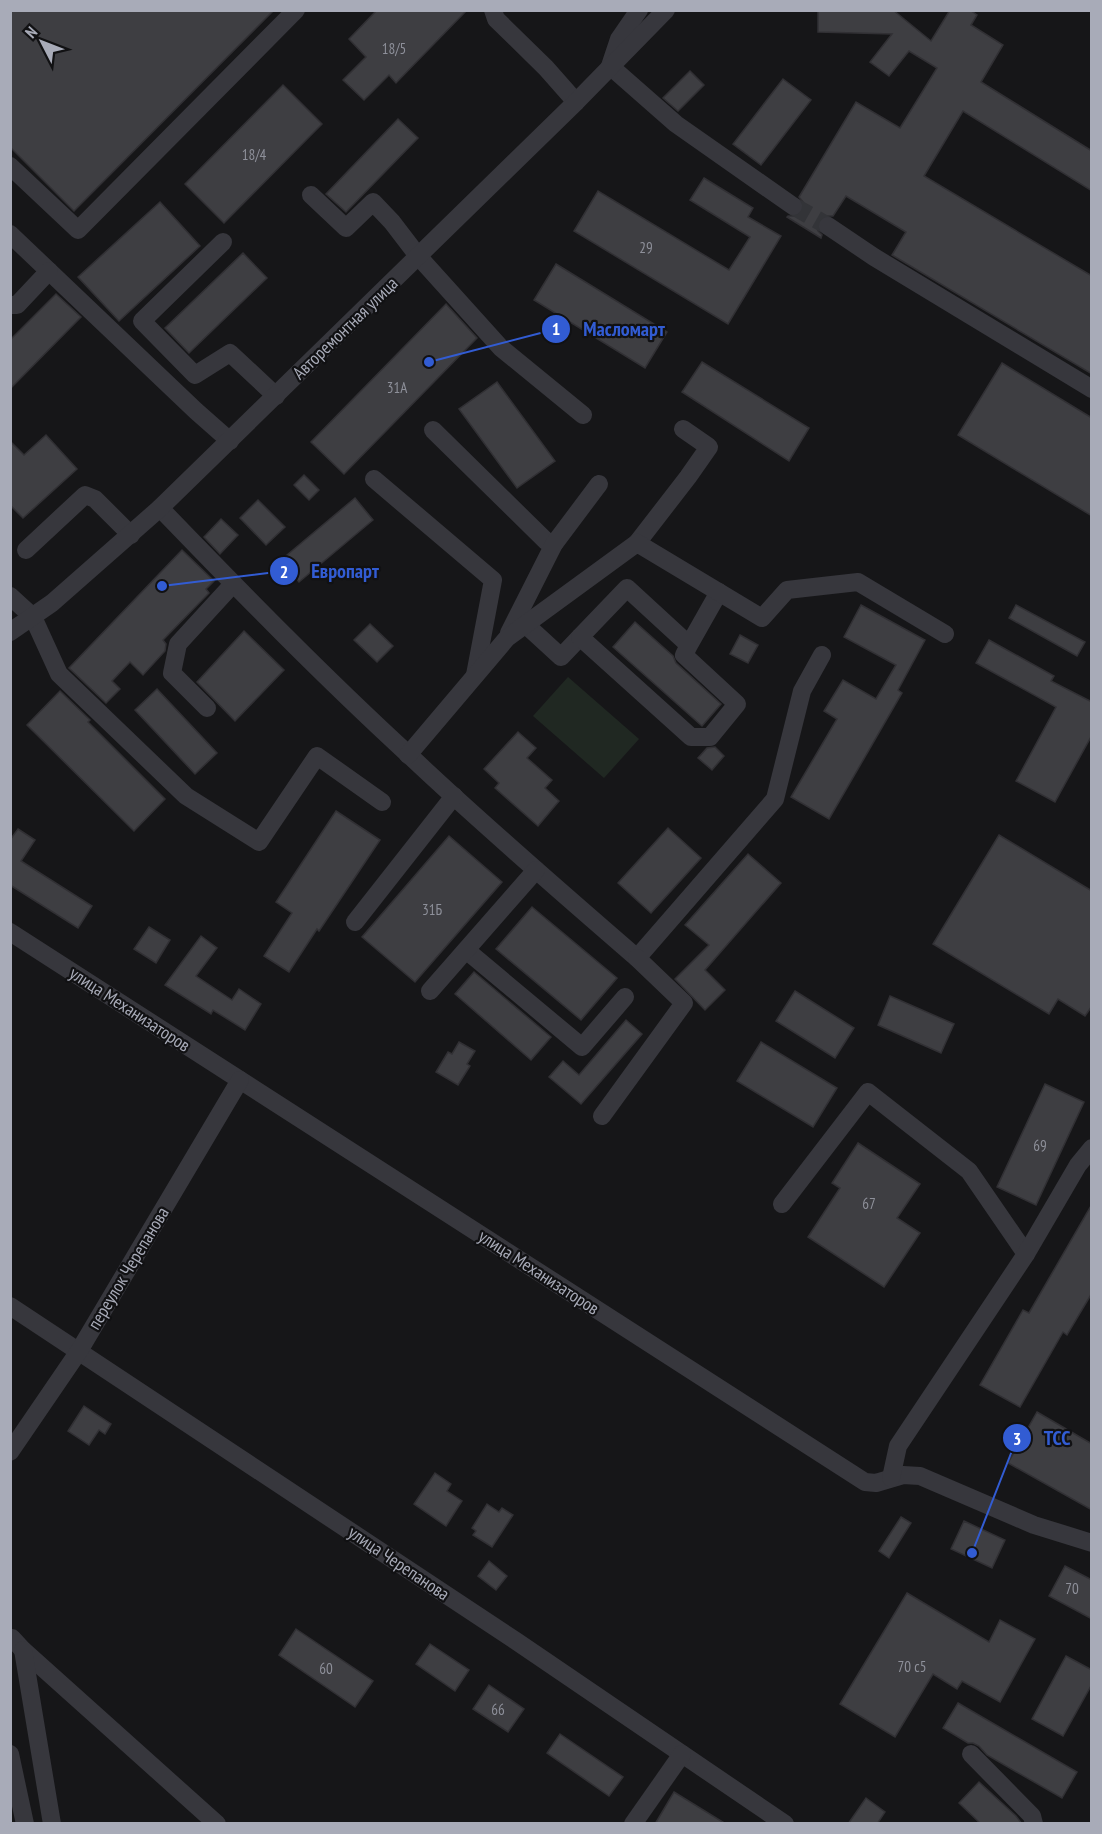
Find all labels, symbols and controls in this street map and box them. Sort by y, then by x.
north arrow [12,12,72,72]
text: N [21,22,41,42]
house number: 18/5 [382,39,406,58]
house number: 18/4 [242,145,267,164]
house number: 29 [639,238,653,257]
street label: Авторемонтная улица [287,272,403,384]
callout: Масломарт [541,310,676,348]
text: Масломарт [583,316,665,342]
text: 1 [552,317,560,340]
house number: 31А [387,378,408,397]
callout: Европарт [269,552,391,590]
text: Европарт [311,558,379,584]
text: 2 [280,560,288,583]
house number: 31Б [422,900,442,919]
street label: улица Механизаторов [65,961,195,1057]
house number: 69 [1033,1136,1047,1155]
house number: 67 [862,1194,876,1213]
street label: переулок Черепанова [82,1202,174,1334]
street label: улица Механизаторов [474,1224,604,1320]
callout: ТСС [1002,1419,1083,1457]
text: ТСС [1044,1425,1070,1451]
text: 3 [1013,1427,1021,1450]
street label: улица Черепанова [344,1521,454,1605]
house number: 70 [1065,1579,1079,1598]
house number: 70 с5 [898,1657,926,1676]
house number: 60 [319,1659,333,1678]
house number: 66 [491,1700,505,1719]

